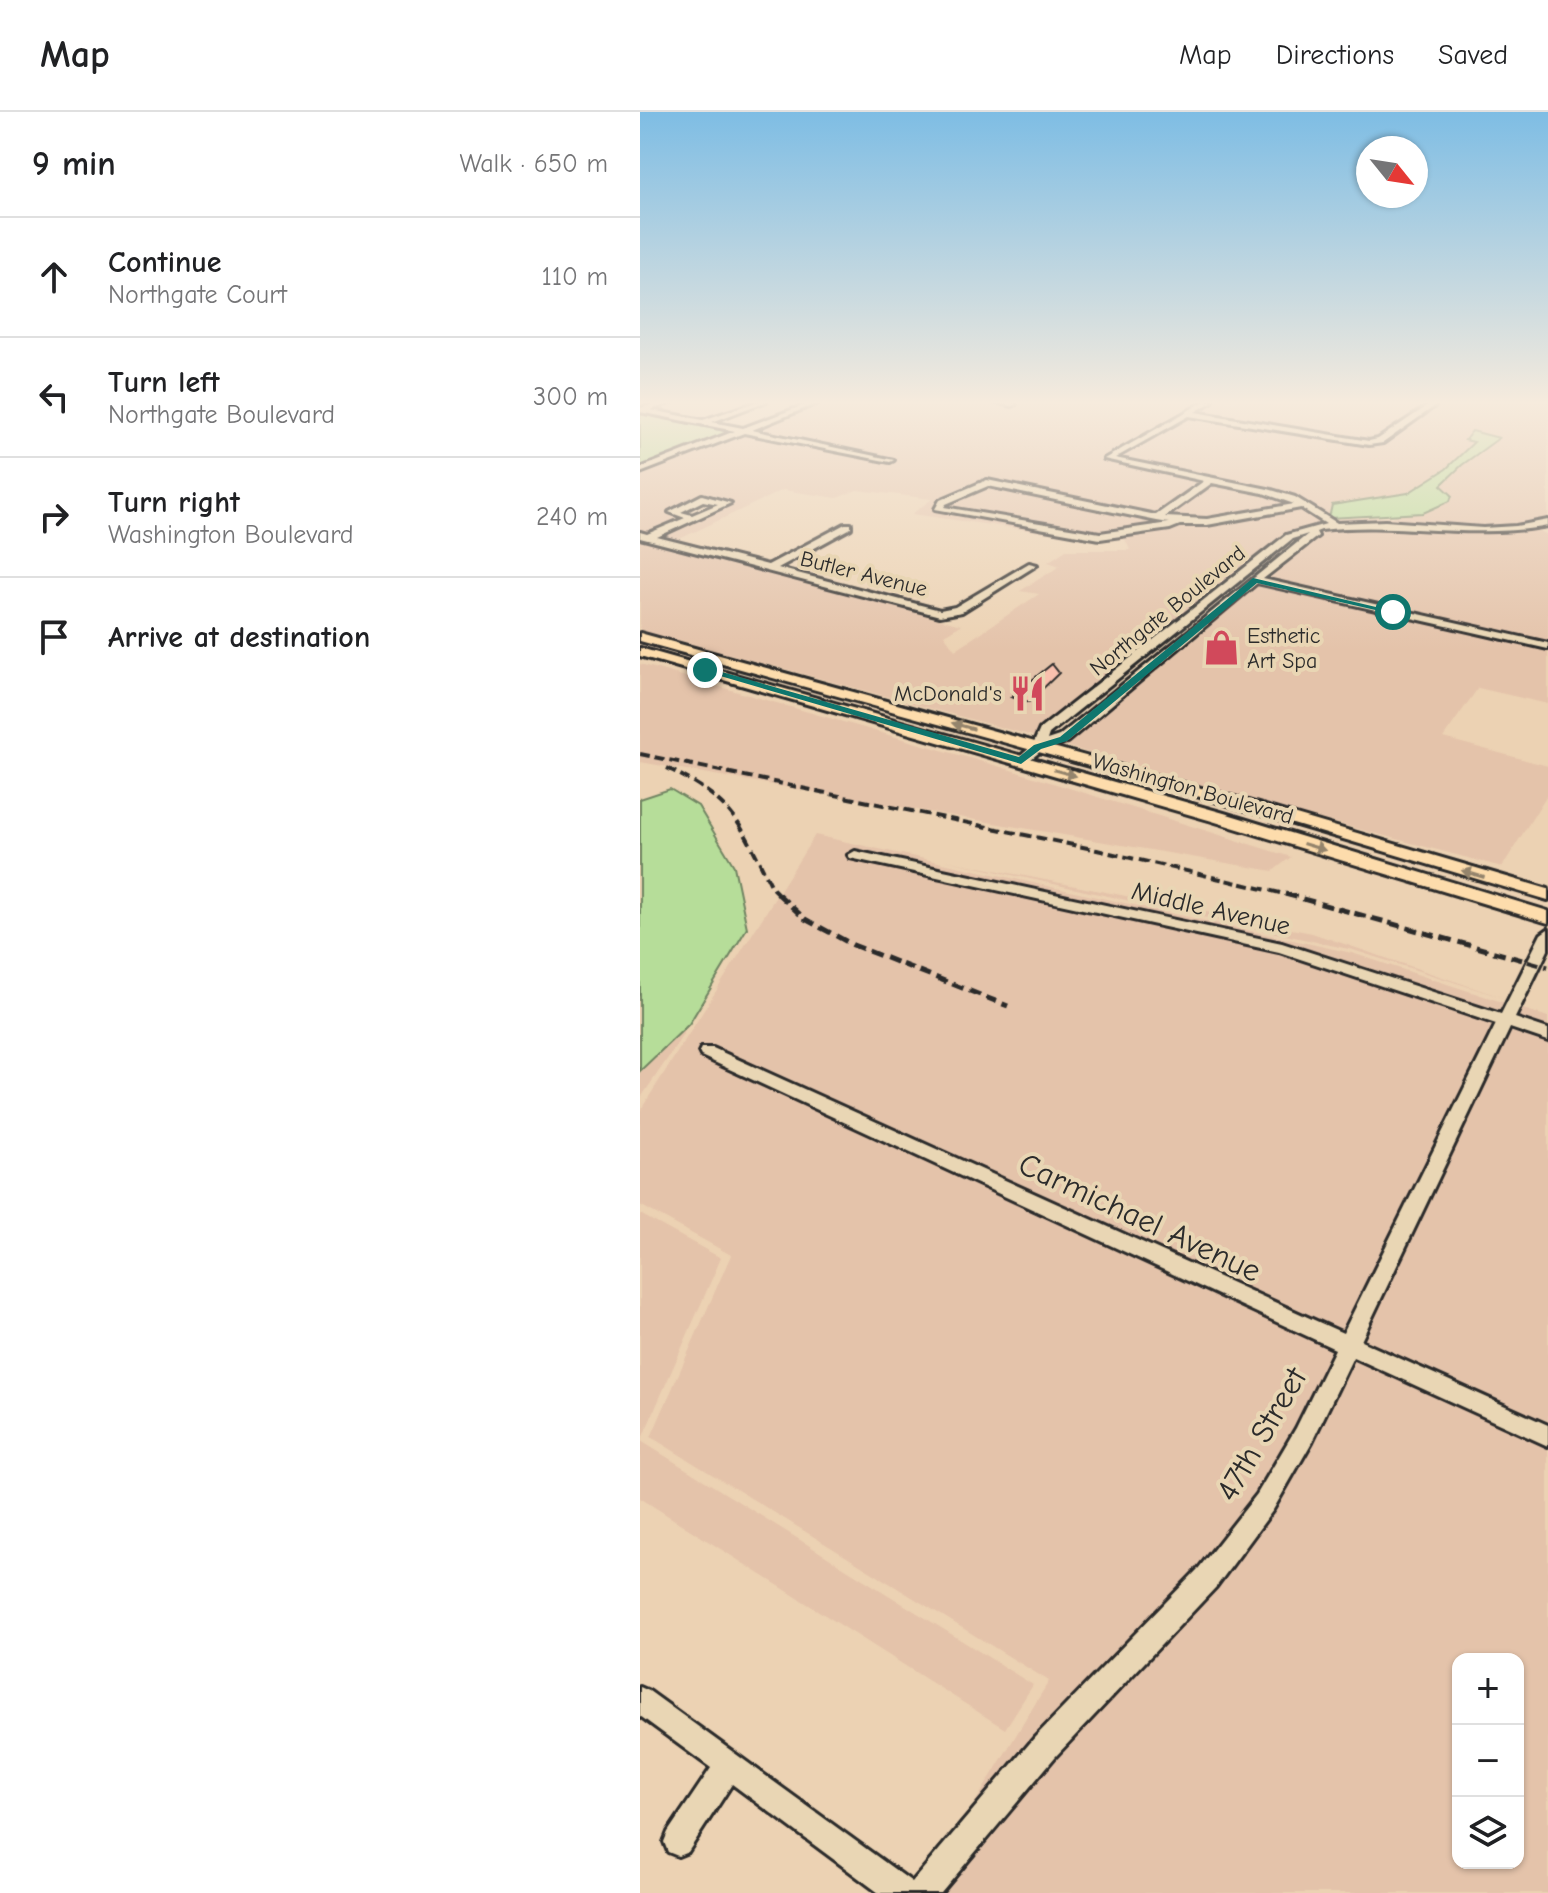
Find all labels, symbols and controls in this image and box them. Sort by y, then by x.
text: Map [40,33,110,77]
text: Map [1179,39,1232,71]
text: Directions [1276,39,1394,71]
text: Saved [1438,39,1508,71]
north arrow [1356,136,1428,208]
text: 9 min [32,144,116,184]
text: Walk · 650 m [459,149,608,179]
text: Continue [108,245,222,280]
icon: ahead [32,255,76,299]
text: 110 m [541,262,608,292]
text: Northgate Court [108,280,287,310]
text: Turn left [108,365,220,400]
icon: left [32,375,76,419]
text: 300 m [533,382,608,412]
text: Northgate Boulevard [108,400,335,430]
text: Turn right [108,485,240,520]
icon: right [32,495,76,539]
text: 240 m [536,502,608,532]
text: Washington Boulevard [108,520,353,550]
street label: Northgate Boulevard [1085,540,1250,681]
street label: Butler Avenue [797,546,930,602]
route start [1375,594,1411,630]
icon: arrive [32,615,76,659]
text: Arrive at destination [108,620,370,655]
place label: Esthetic Art Spa [1247,623,1321,674]
shop icon: Esthetic Art Spa [1202,629,1240,667]
route end [687,652,723,688]
restaurant icon: McDonald's [1009,674,1047,712]
place label: McDonald's [894,681,1002,707]
one-way arrow [950,719,974,732]
street label: Washington Boulevard [1089,748,1296,830]
one-way arrow [1053,768,1078,780]
one-way arrow [1303,841,1327,854]
one-way arrow [1461,867,1485,880]
street label: Middle Avenue [1129,876,1293,942]
street label: Carmichael Avenue [1013,1145,1267,1290]
street label: 47th Street [1208,1360,1315,1507]
map controls [1452,1653,1524,1869]
button: + [1452,1653,1524,1725]
button: − [1452,1725,1524,1797]
button: layers [1452,1797,1524,1869]

